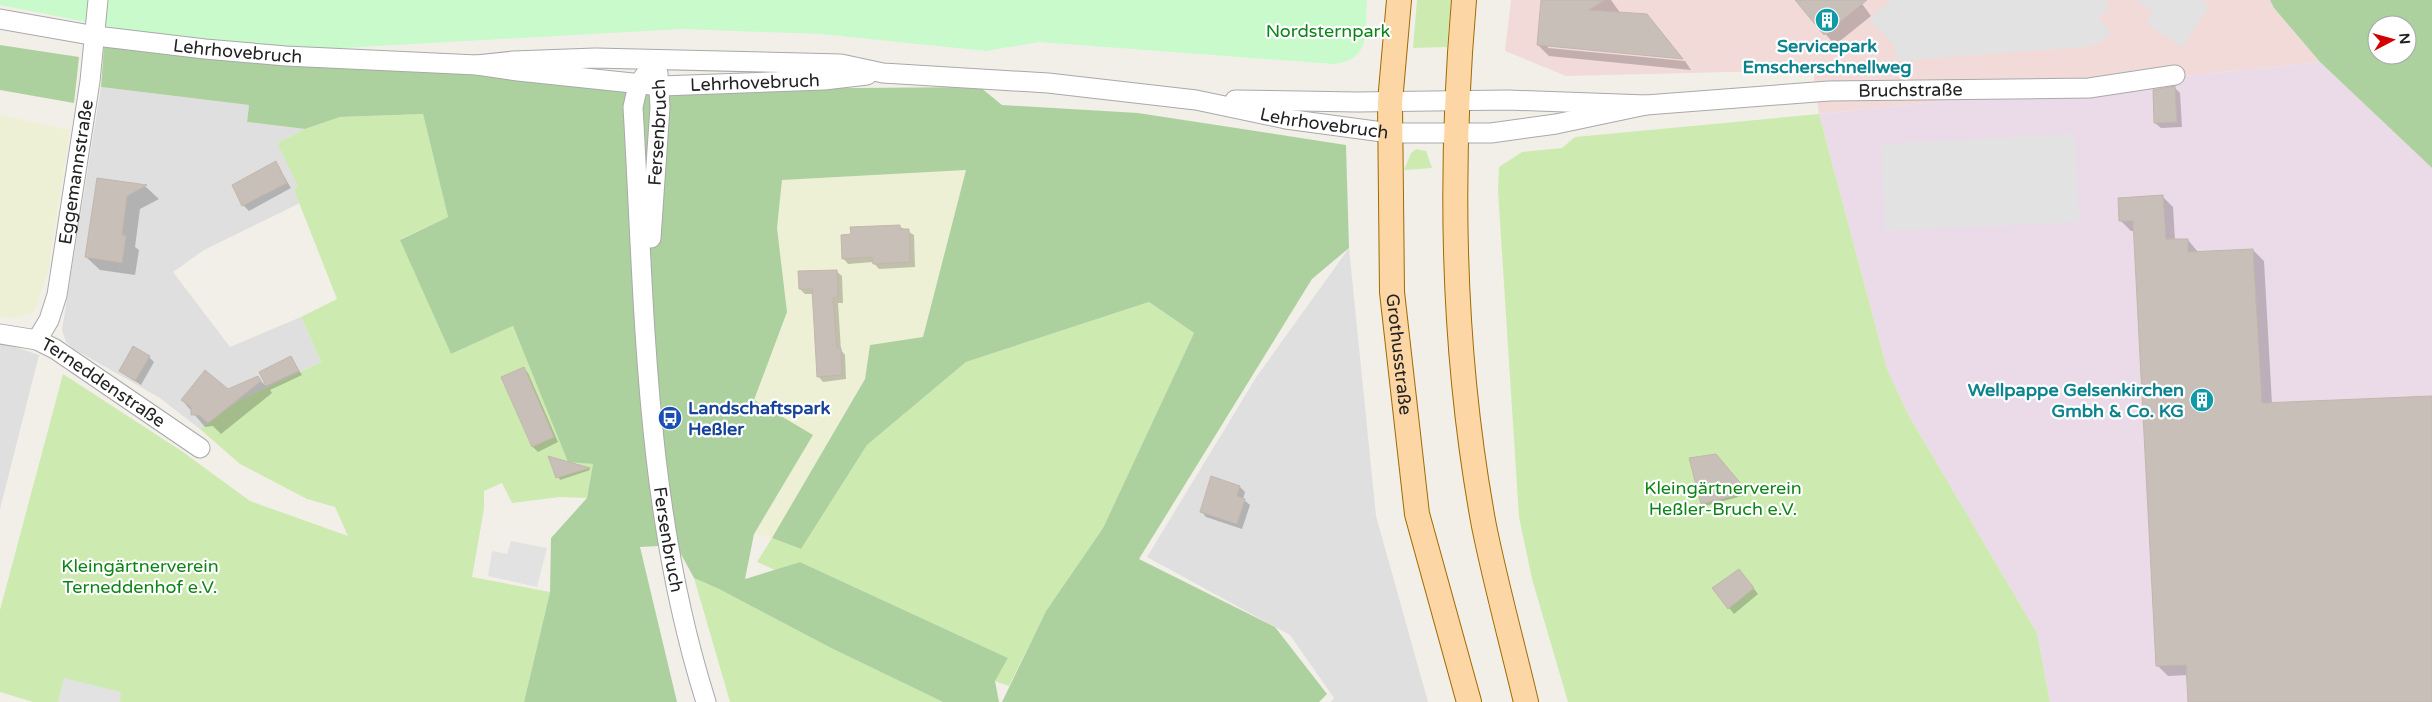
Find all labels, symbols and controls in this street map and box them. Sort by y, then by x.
building icon: Servicepark Emscherschnellweg [1814,7,1840,33]
north arrow [2367,15,2417,65]
park label: Nordsternpark [1266,20,1391,42]
text: N [2395,32,2413,45]
street label: Lehrhovebruch [172,34,303,68]
place label: Servicepark Emscherschnellweg [1742,35,1912,78]
street label: Lehrhovebruch [690,69,820,96]
street label: Fersenbruch [644,78,671,186]
street label: Bruchstraße [1858,78,1963,102]
street label: Eggemannstraße [54,98,98,246]
street label: Lehrhovebruch [1258,103,1390,144]
street label: Grothusstraße [1381,292,1417,416]
street label: Terneddenstraße [37,333,170,432]
place label: Wellpappe Gelsenkirchen Gmbh & Co. KG [1968,379,2184,422]
building icon: Wellpappe Gelsenkirchen Gmbh & Co. KG [2189,387,2215,413]
place label: Landschaftspark Heßler [688,397,830,440]
bus stop icon: Landschaftspark Heßler [657,405,683,431]
park label: Kleingärtnerverein Heßler-Bruch e.V. [1644,477,1802,520]
street label: Fersenbruch [649,485,688,594]
park label: Kleingärtnerverein Terneddenhof e.V. [61,555,219,598]

